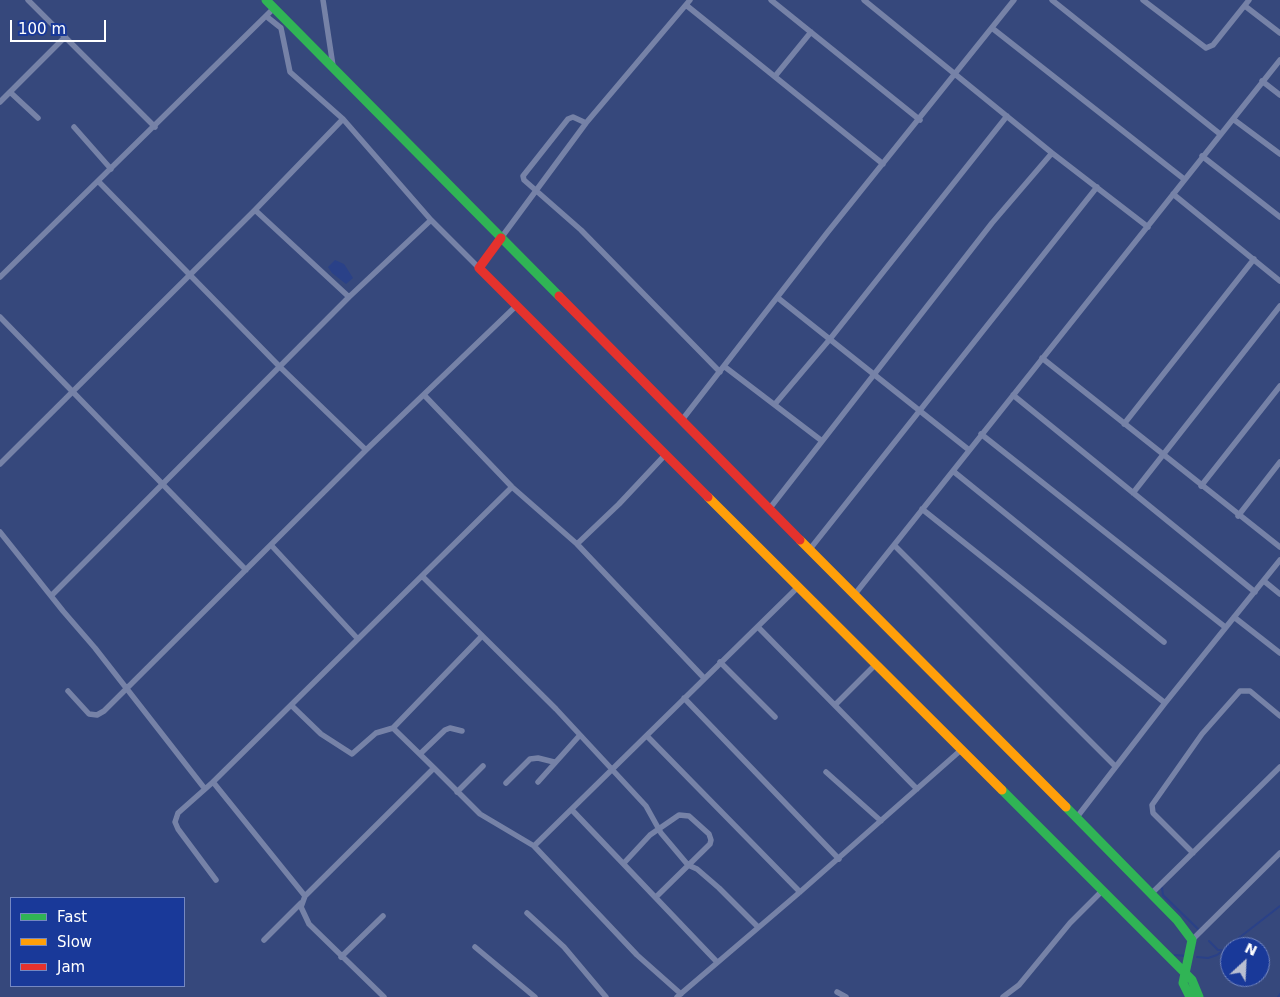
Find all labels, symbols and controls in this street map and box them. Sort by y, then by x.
scale bar [12,10,109,42]
text: 100 m [18,20,66,38]
legend [10,897,185,987]
text: Fast [57,908,87,926]
text: Slow [57,933,92,951]
north arrow [1220,937,1270,987]
text: N [1242,940,1260,959]
text: Jam [57,958,85,976]

